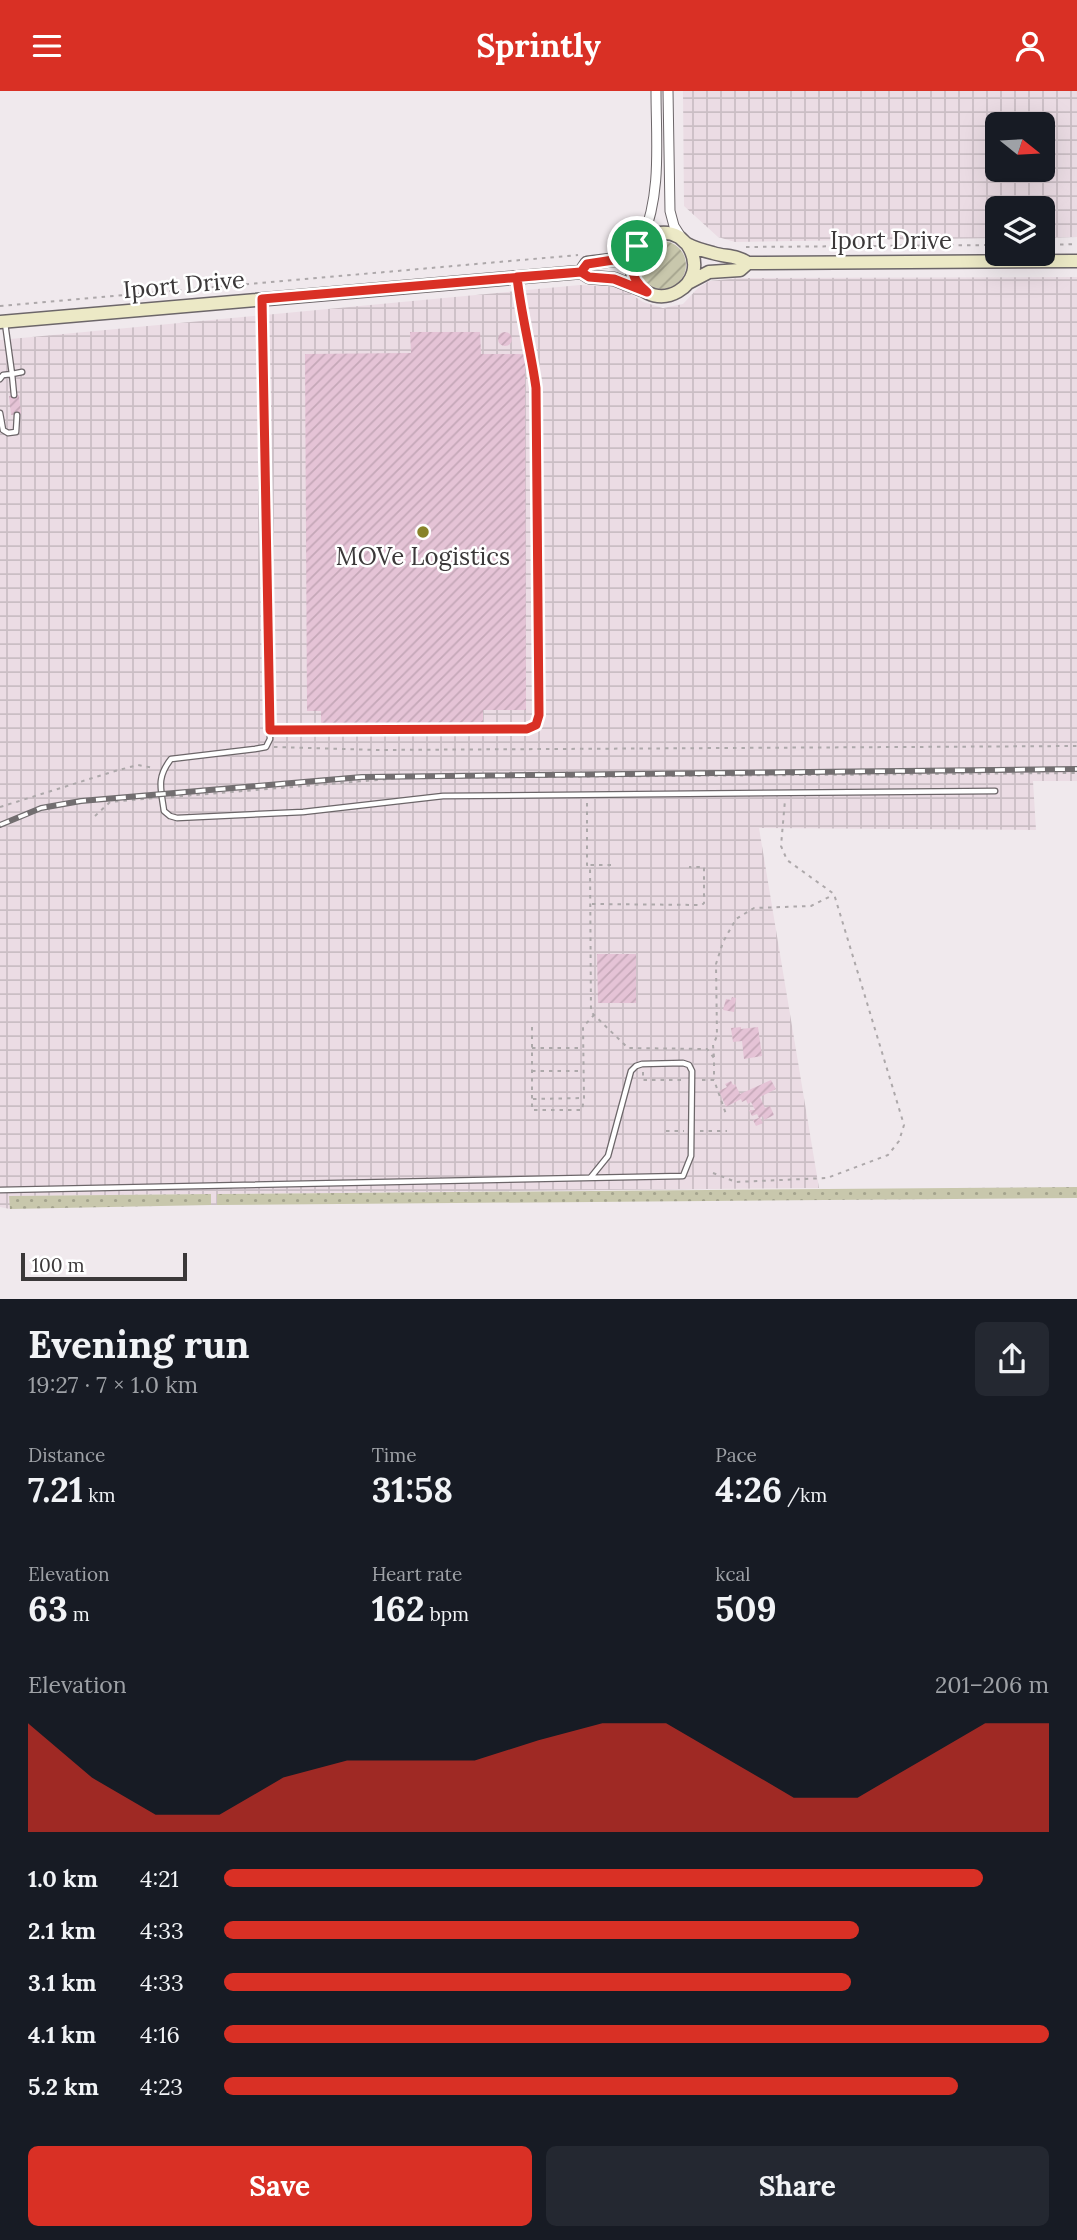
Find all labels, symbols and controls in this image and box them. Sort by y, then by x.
text: Sprintly [476,25,601,66]
icon: menu [28,27,66,65]
icon: person [1011,27,1049,65]
north arrow [985,112,1055,182]
map controls [985,112,1055,266]
button: layers [985,196,1055,266]
pin [607,216,667,276]
street label: Iport Drive [830,225,952,256]
icon: arrive [618,227,656,265]
street label: Iport Drive [122,264,246,305]
marker: MOVe Logistics [415,524,431,540]
place label: MOVe Logistics [336,541,510,572]
scale bar [21,1249,187,1281]
text: 100 m [32,1253,85,1277]
text: Evening run [28,1320,250,1368]
button: share [975,1322,1049,1396]
text: 19:27 · 7 × 1.0 km [28,1370,198,1399]
text: Distance [28,1443,105,1467]
text: Time [372,1443,416,1467]
text: Pace [715,1443,757,1467]
text: 7.21 [28,1467,83,1512]
text: 31:58 [372,1467,453,1512]
text: 4:26 [715,1467,782,1512]
text: km [83,1483,115,1507]
text: /km [782,1483,827,1507]
text: Elevation [28,1562,110,1586]
text: Heart rate [372,1562,462,1586]
text: kcal [715,1562,750,1586]
text: 63 [28,1586,68,1631]
text: 162 [372,1586,425,1631]
text: 509 [715,1586,777,1631]
text: m [68,1602,90,1626]
text: bpm [425,1602,469,1626]
text: Elevation [28,1670,127,1699]
text: 201–206 m [935,1670,1049,1699]
text: 1.0 km [28,1864,98,1893]
text: 4:21 [140,1864,179,1893]
text: 2.1 km [28,1916,96,1945]
text: 4:33 [140,1916,184,1945]
text: 3.1 km [28,1968,96,1997]
text: 4:33 [140,1968,184,1997]
text: 4.1 km [28,2020,96,2049]
text: 4:16 [140,2020,180,2049]
text: 5.2 km [28,2072,99,2101]
text: 4:23 [140,2072,183,2101]
button: Save [28,2146,532,2226]
button: Share [546,2146,1049,2226]

